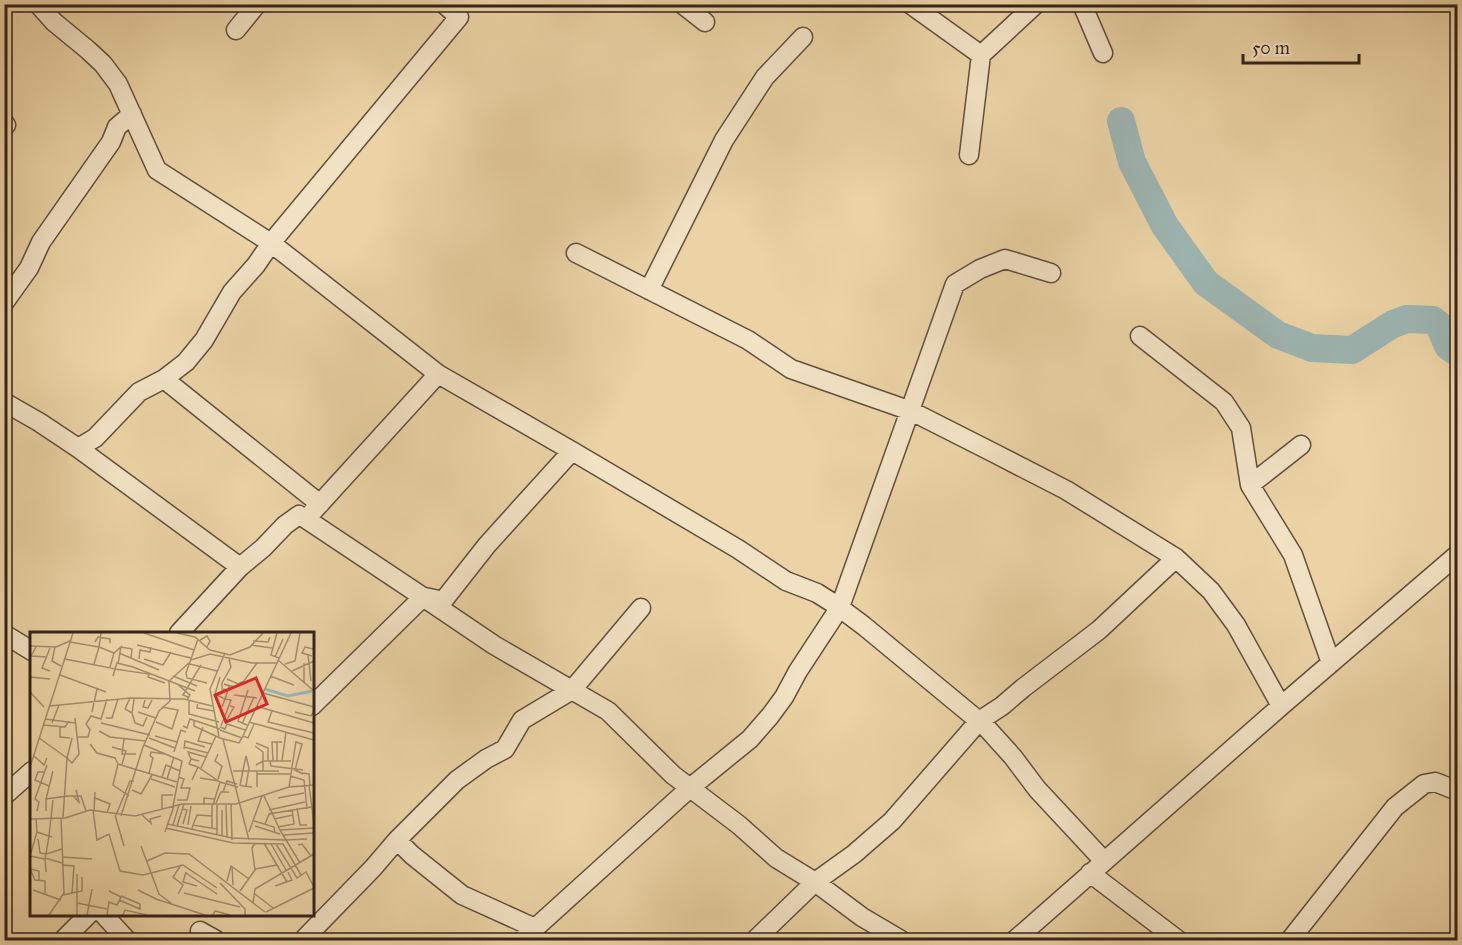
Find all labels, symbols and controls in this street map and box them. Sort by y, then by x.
scale bar [1243,27,1358,65]
text: 50 m [1252,37,1290,59]
inset map [30,632,314,915]

